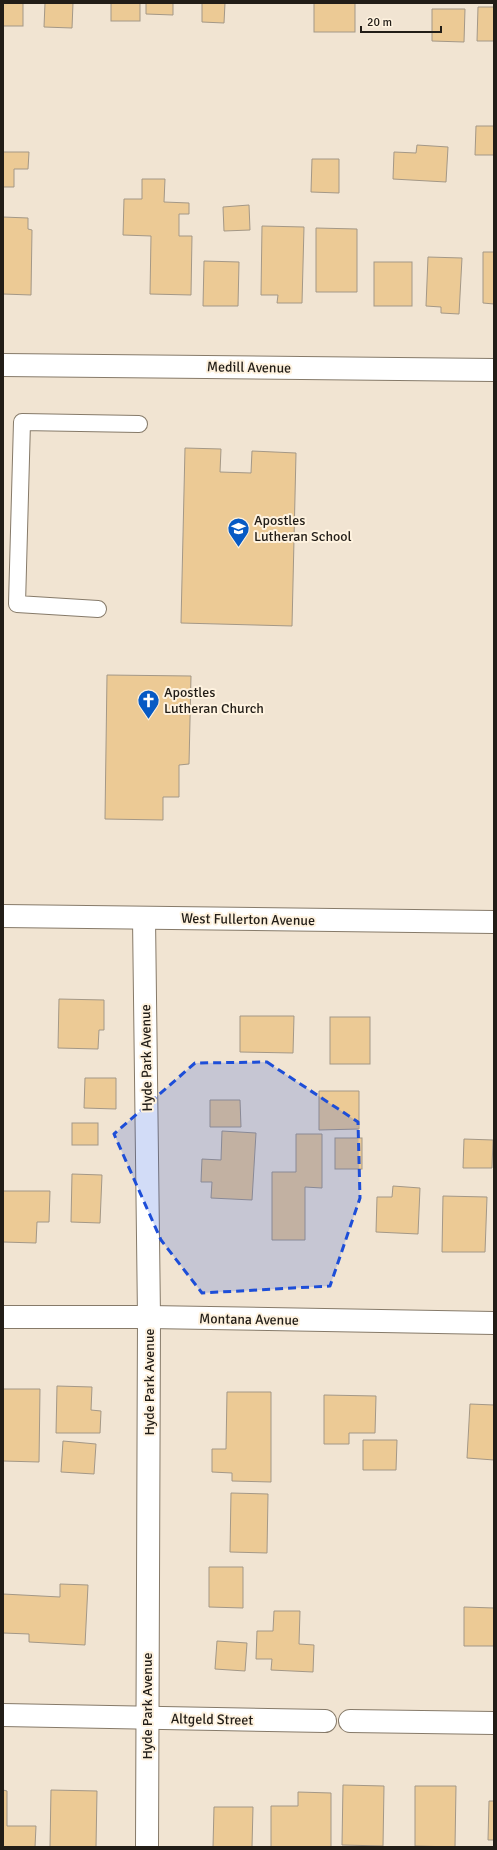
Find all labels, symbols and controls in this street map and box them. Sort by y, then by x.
scale bar [361,8,441,34]
text: 20 m [367,15,392,30]
street label: Medill Avenue [207,358,291,377]
place label: Apostles Lutheran School [254,512,352,545]
school or university icon: Apostles Lutheran School [226,515,252,548]
place label: Apostles Lutheran Church [164,684,264,717]
church icon: Apostles Lutheran Church [135,687,161,720]
street label: West Fullerton Avenue [181,910,315,929]
street label: Hyde Park Avenue [137,1004,156,1112]
street label: Montana Avenue [199,1310,299,1329]
street label: Hyde Park Avenue [141,1328,158,1436]
street label: Hyde Park Avenue [139,1652,156,1760]
street label: Altgeld Street [171,1710,253,1729]

